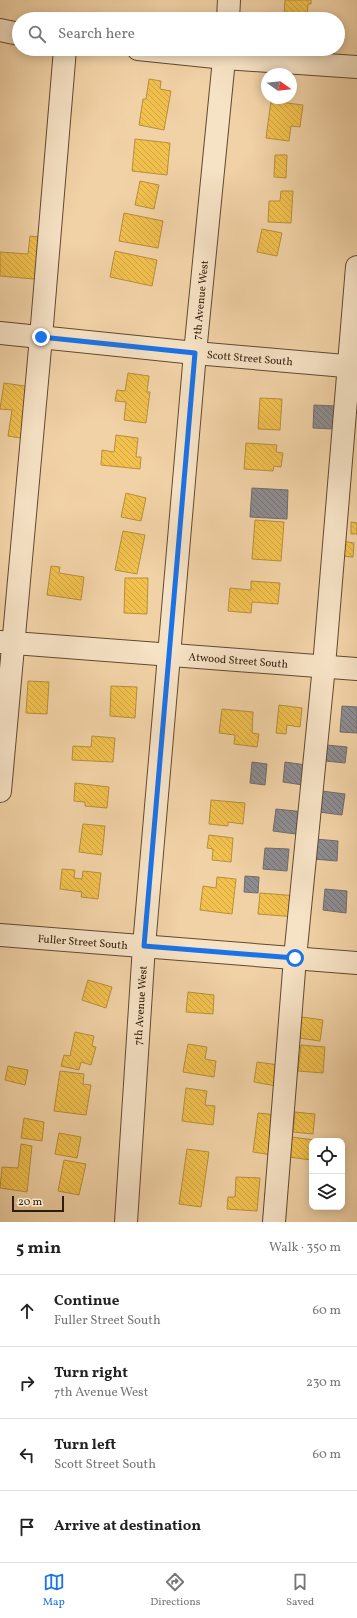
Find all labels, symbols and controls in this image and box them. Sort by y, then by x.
search box [12,12,345,56]
icon: search [26,23,48,45]
text: Search here [58,24,135,45]
north arrow [261,68,297,104]
street label: 7th Avenue West [190,260,213,341]
route end [32,328,50,346]
street label: Scott Street South [206,348,294,370]
street label: Atwood Street South [188,650,289,673]
street label: Fuller Street South [37,932,129,954]
route start [286,949,304,967]
street label: 7th Avenue West [132,965,152,1046]
map controls [309,1138,345,1210]
button: locate [309,1138,345,1174]
button: layers [309,1174,345,1210]
scale bar [12,1194,64,1213]
text: 20 m [18,1195,42,1210]
text: 5 min [16,1237,61,1260]
text: Walk · 350 m [269,1239,341,1257]
text: Continue [54,1291,119,1312]
icon: ahead [16,1300,38,1322]
text: 60 m [313,1302,341,1320]
text: Fuller Street South [54,1312,161,1330]
text: Turn right [54,1363,128,1384]
icon: right [16,1372,38,1394]
text: 230 m [306,1374,341,1392]
text: 7th Avenue West [54,1384,148,1402]
text: Turn left [54,1435,116,1456]
icon: left [16,1444,38,1466]
text: 60 m [313,1446,341,1464]
text: Scott Street South [54,1456,156,1474]
icon: arrive [16,1516,38,1538]
text: Arrive at destination [54,1516,201,1537]
tab: Map [43,1571,65,1610]
tab: Directions [150,1571,201,1610]
tab: Saved [286,1571,314,1610]

